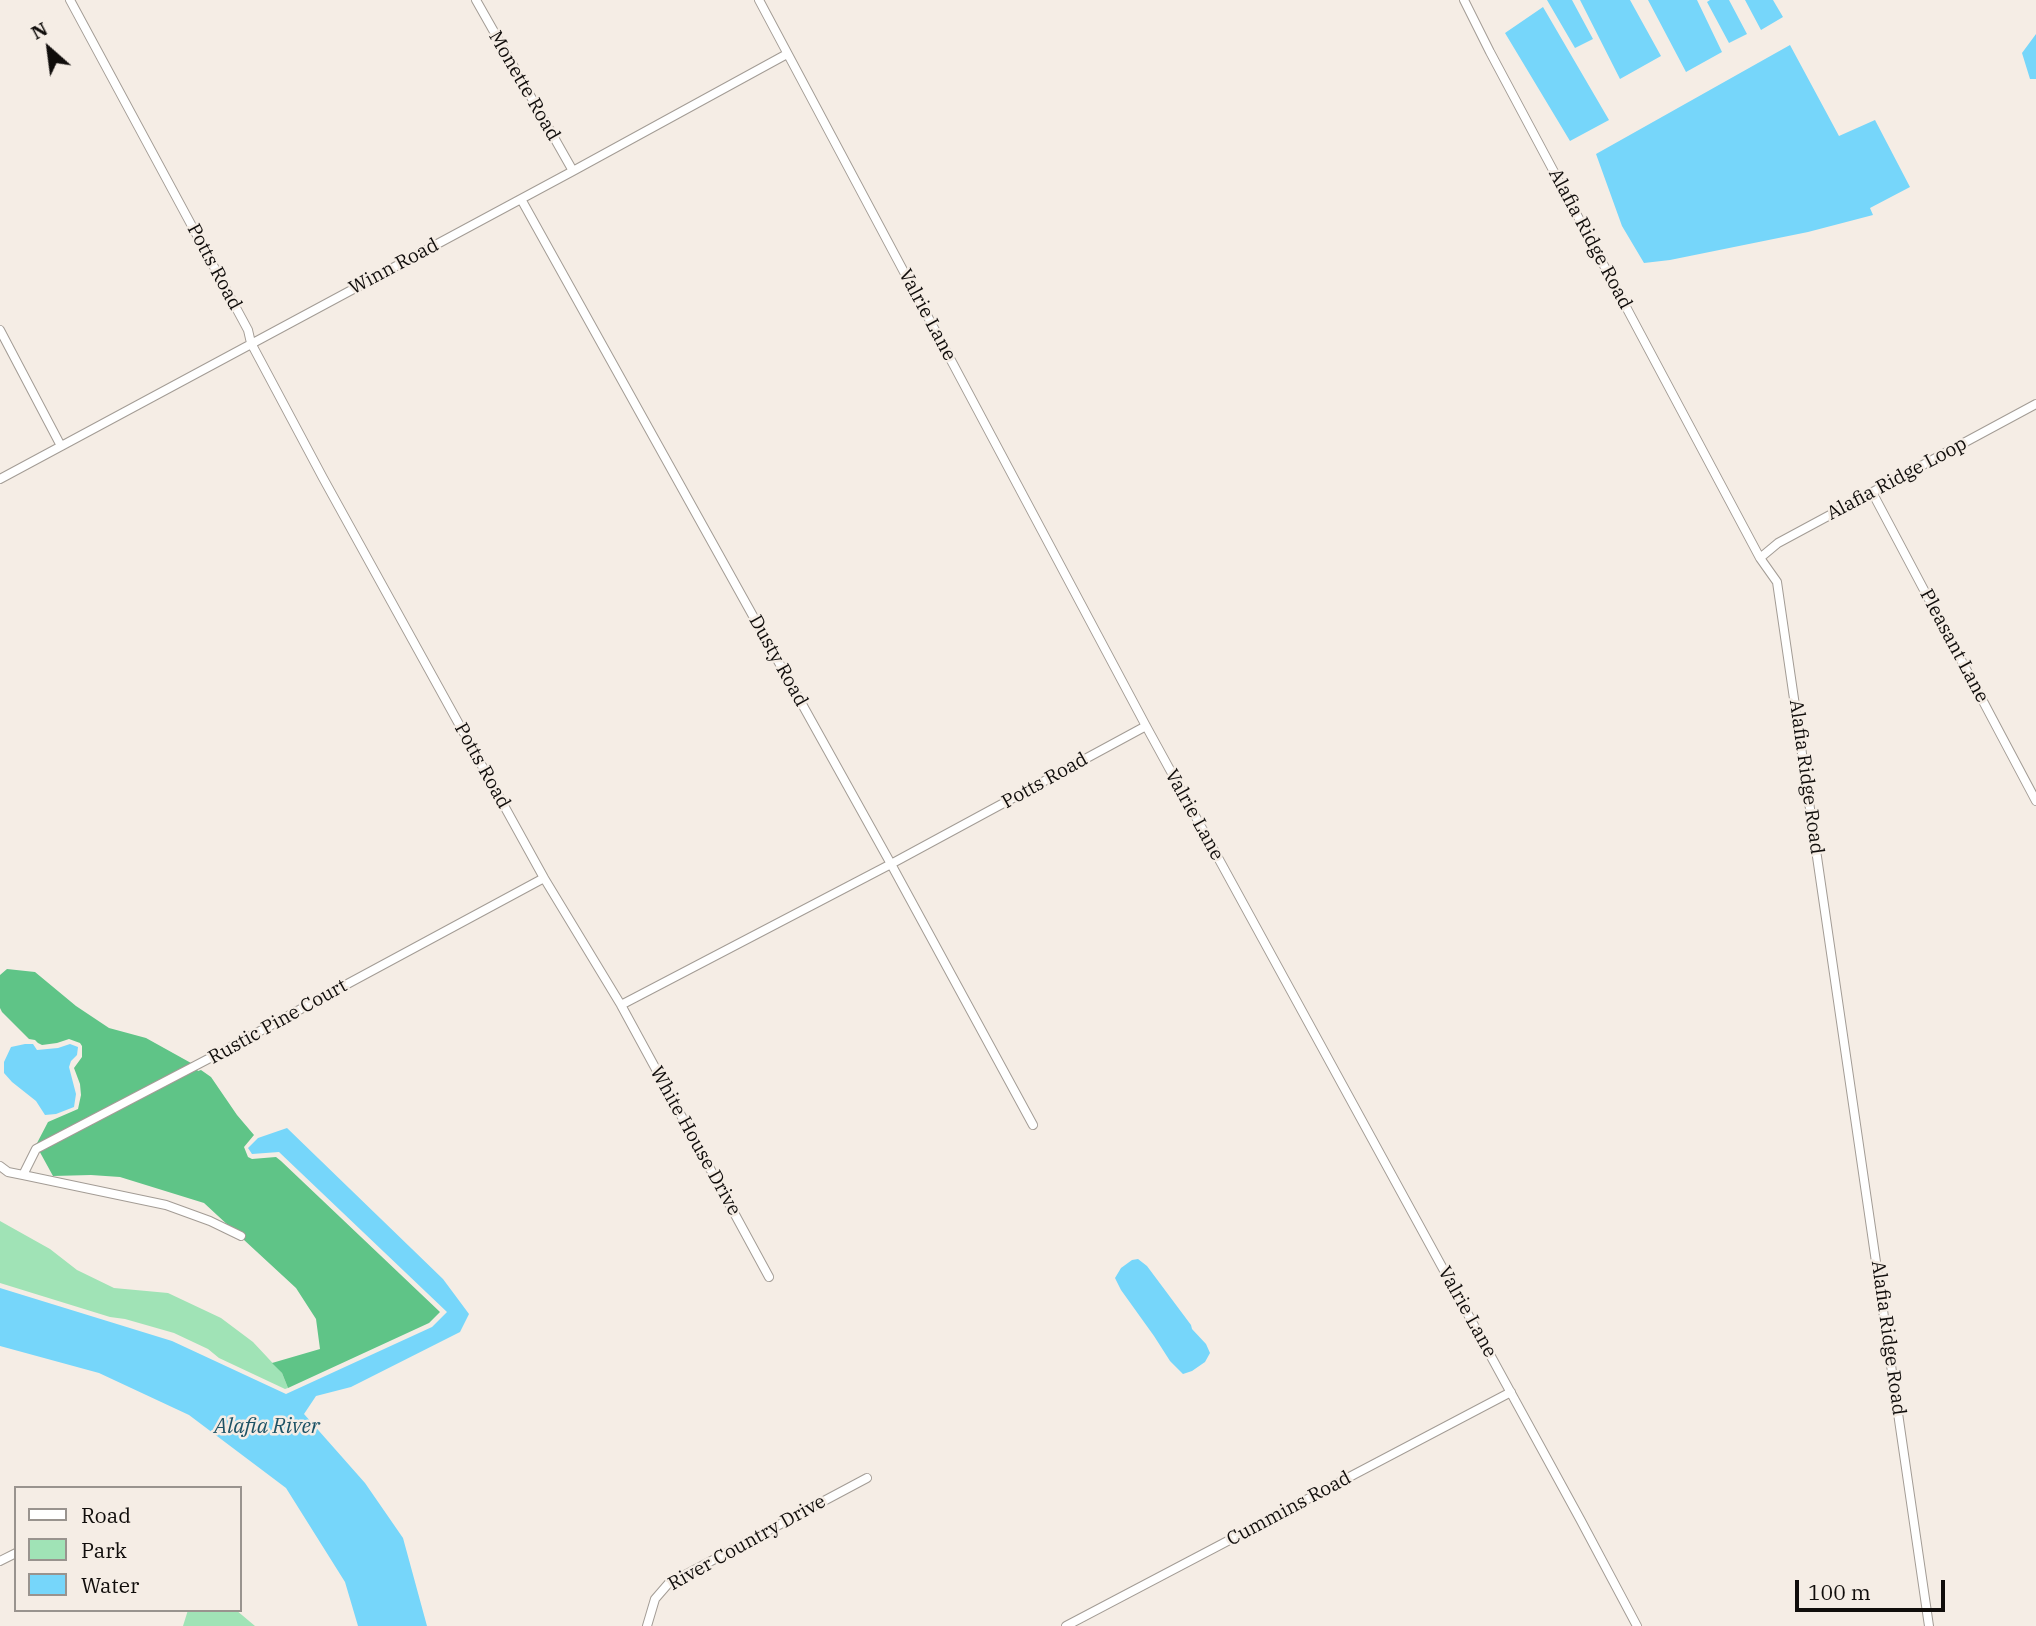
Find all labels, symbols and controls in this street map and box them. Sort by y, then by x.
north arrow [14,14,84,84]
text: N [27,16,51,45]
street label: Monette Road [483,27,565,145]
street label: Alafia Ridge Road [1543,165,1637,313]
street label: Potts Road [182,220,246,314]
street label: Winn Road [345,234,443,300]
street label: Valrie Lane [893,265,961,365]
street label: Alafia Ridge Loop [1823,432,1971,526]
street label: Pleasant Lane [1915,585,1993,707]
street label: Dusty Road [744,611,812,711]
street label: Alafia Ridge Road [1784,698,1828,856]
street label: Potts Road [449,719,515,813]
street label: Potts Road [998,748,1092,814]
street label: Valrie Lane [1160,766,1228,864]
street label: Rustic Pine Court [205,974,351,1070]
street label: White House Drive [645,1063,745,1219]
street label: Alafia Ridge Road [1866,1259,1910,1417]
street label: Valrie Lane [1433,1263,1501,1361]
water label: Alafia River [214,1414,320,1440]
street label: Cummins Road [1223,1467,1355,1551]
legend [14,1486,242,1612]
street label: River Country Drive [664,1490,830,1596]
text: Road [81,1501,131,1529]
text: Park [81,1536,127,1564]
scale bar [1798,1566,1948,1610]
text: Water [81,1571,139,1599]
text: 100 m [1808,1578,1871,1606]

